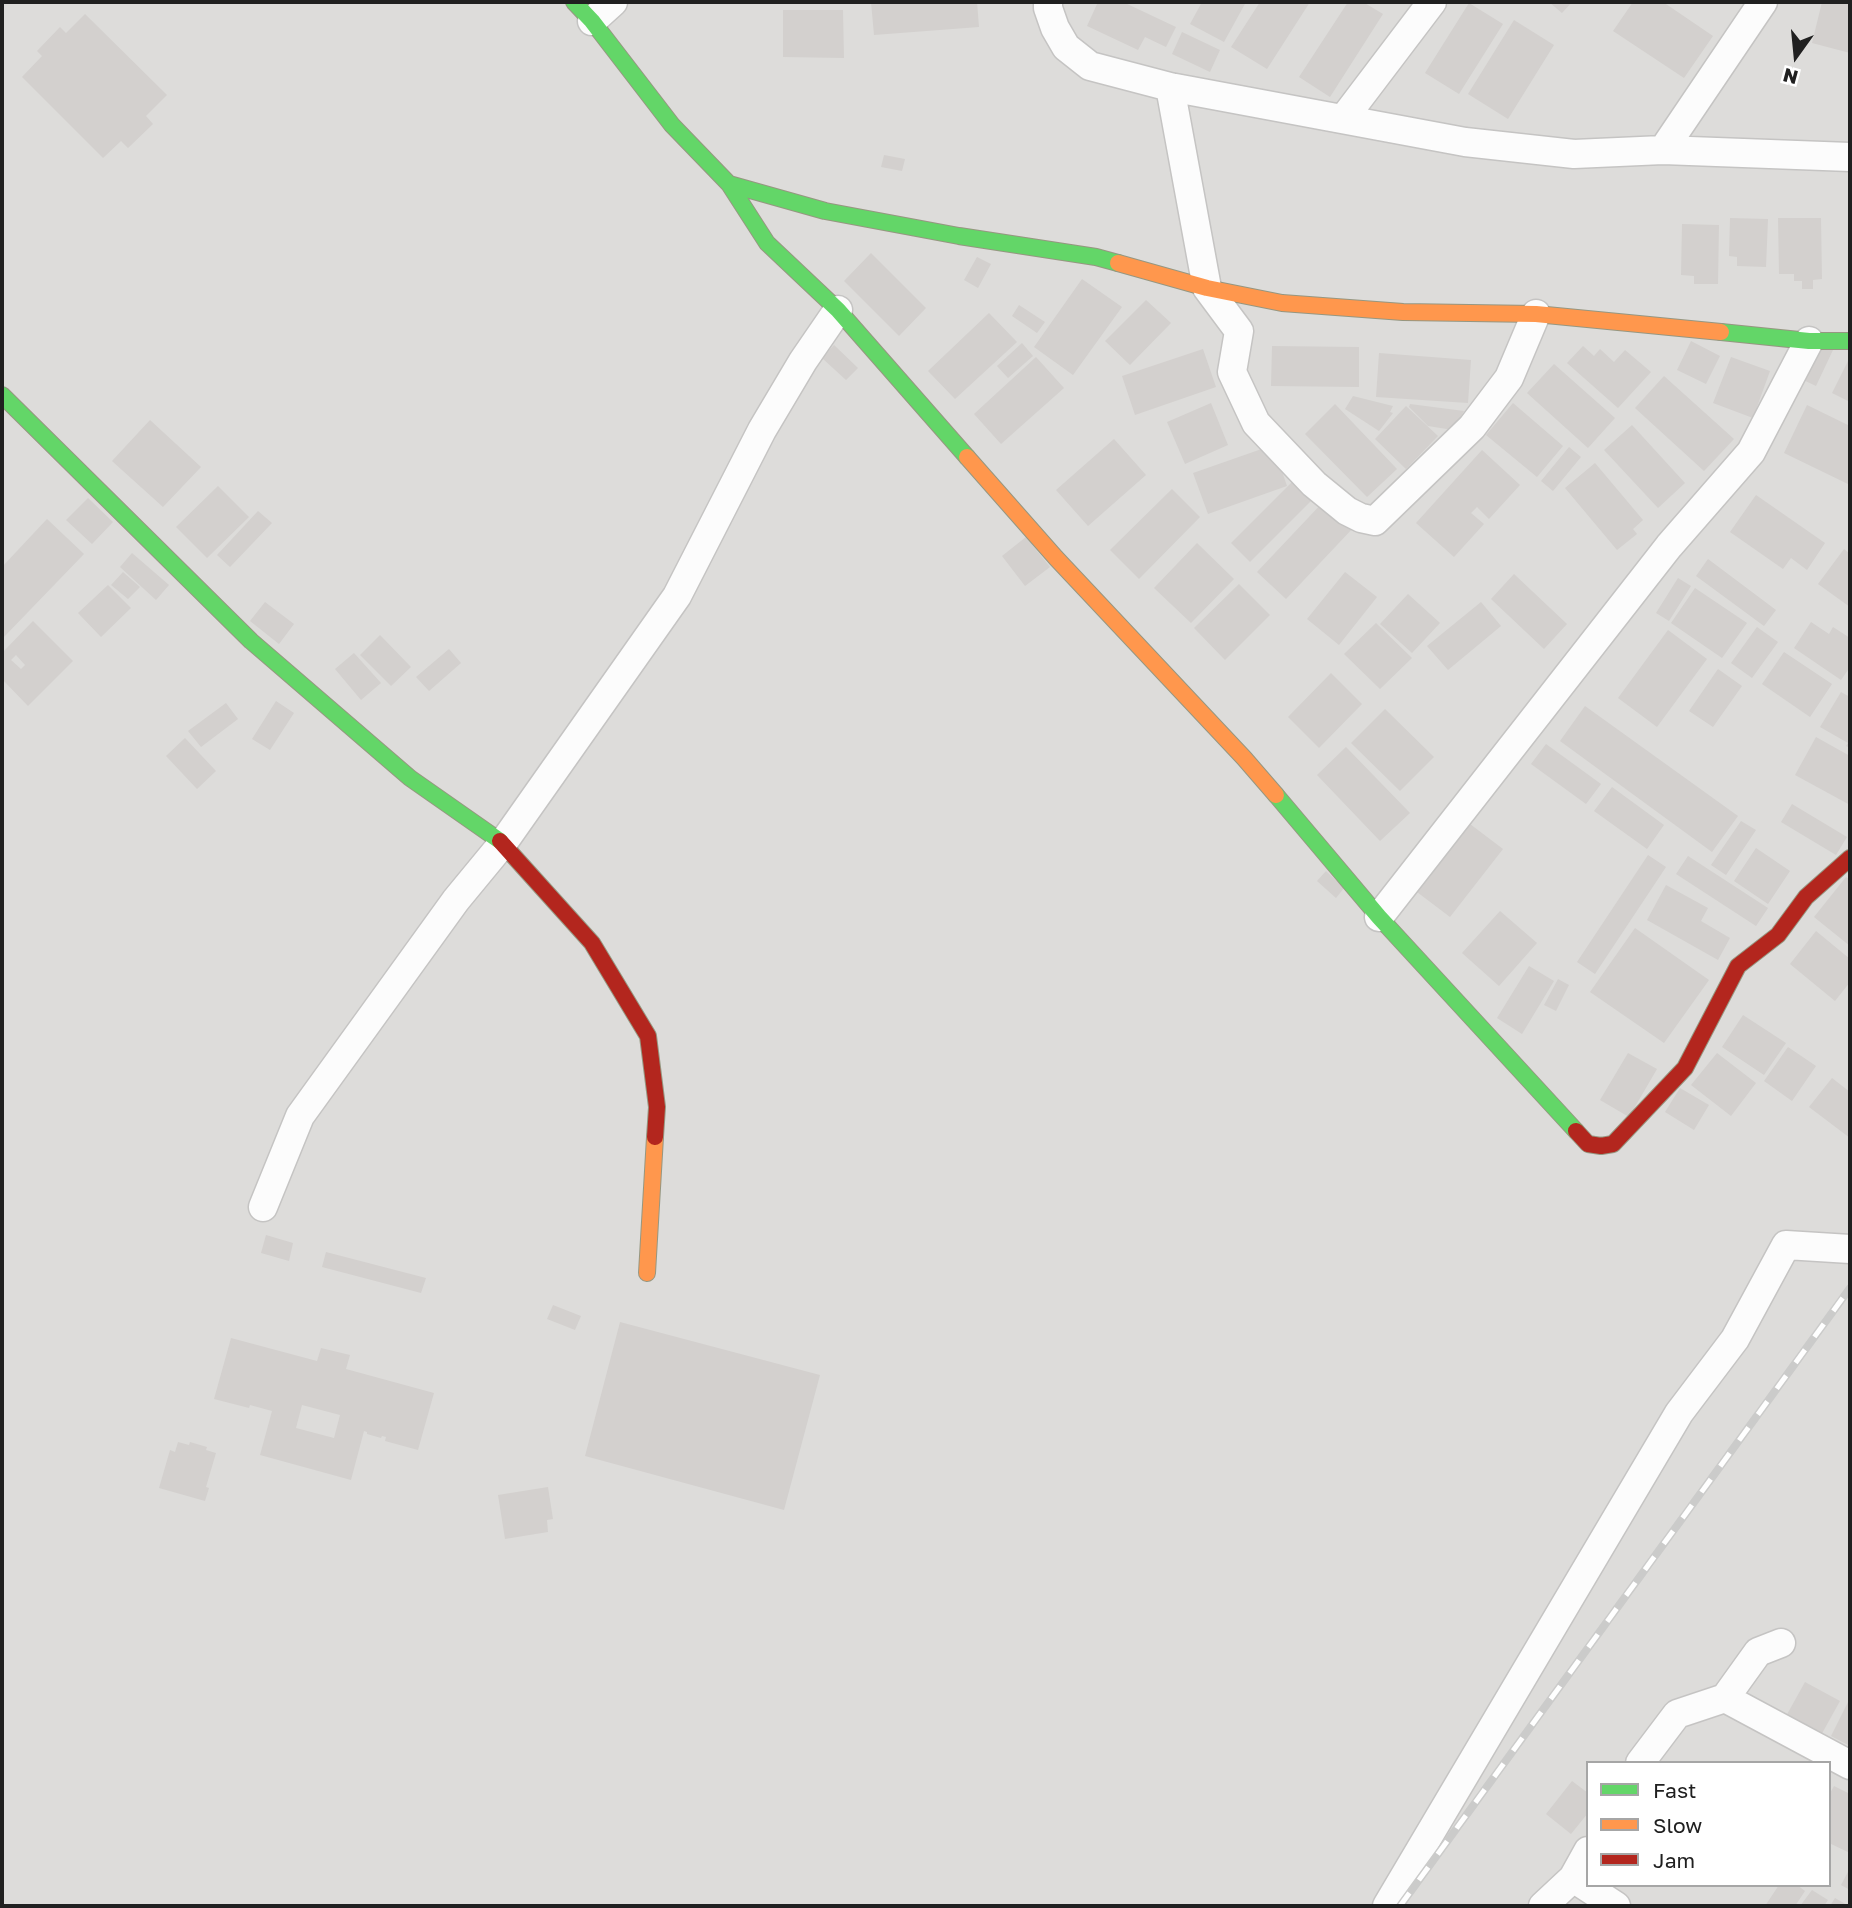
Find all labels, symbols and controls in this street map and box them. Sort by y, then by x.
north arrow [1761,21,1831,91]
text: N [1780,64,1800,90]
legend [1586,1761,1831,1887]
text: Fast [1653,1777,1696,1803]
text: Slow [1653,1812,1702,1838]
text: Jam [1653,1847,1695,1873]

